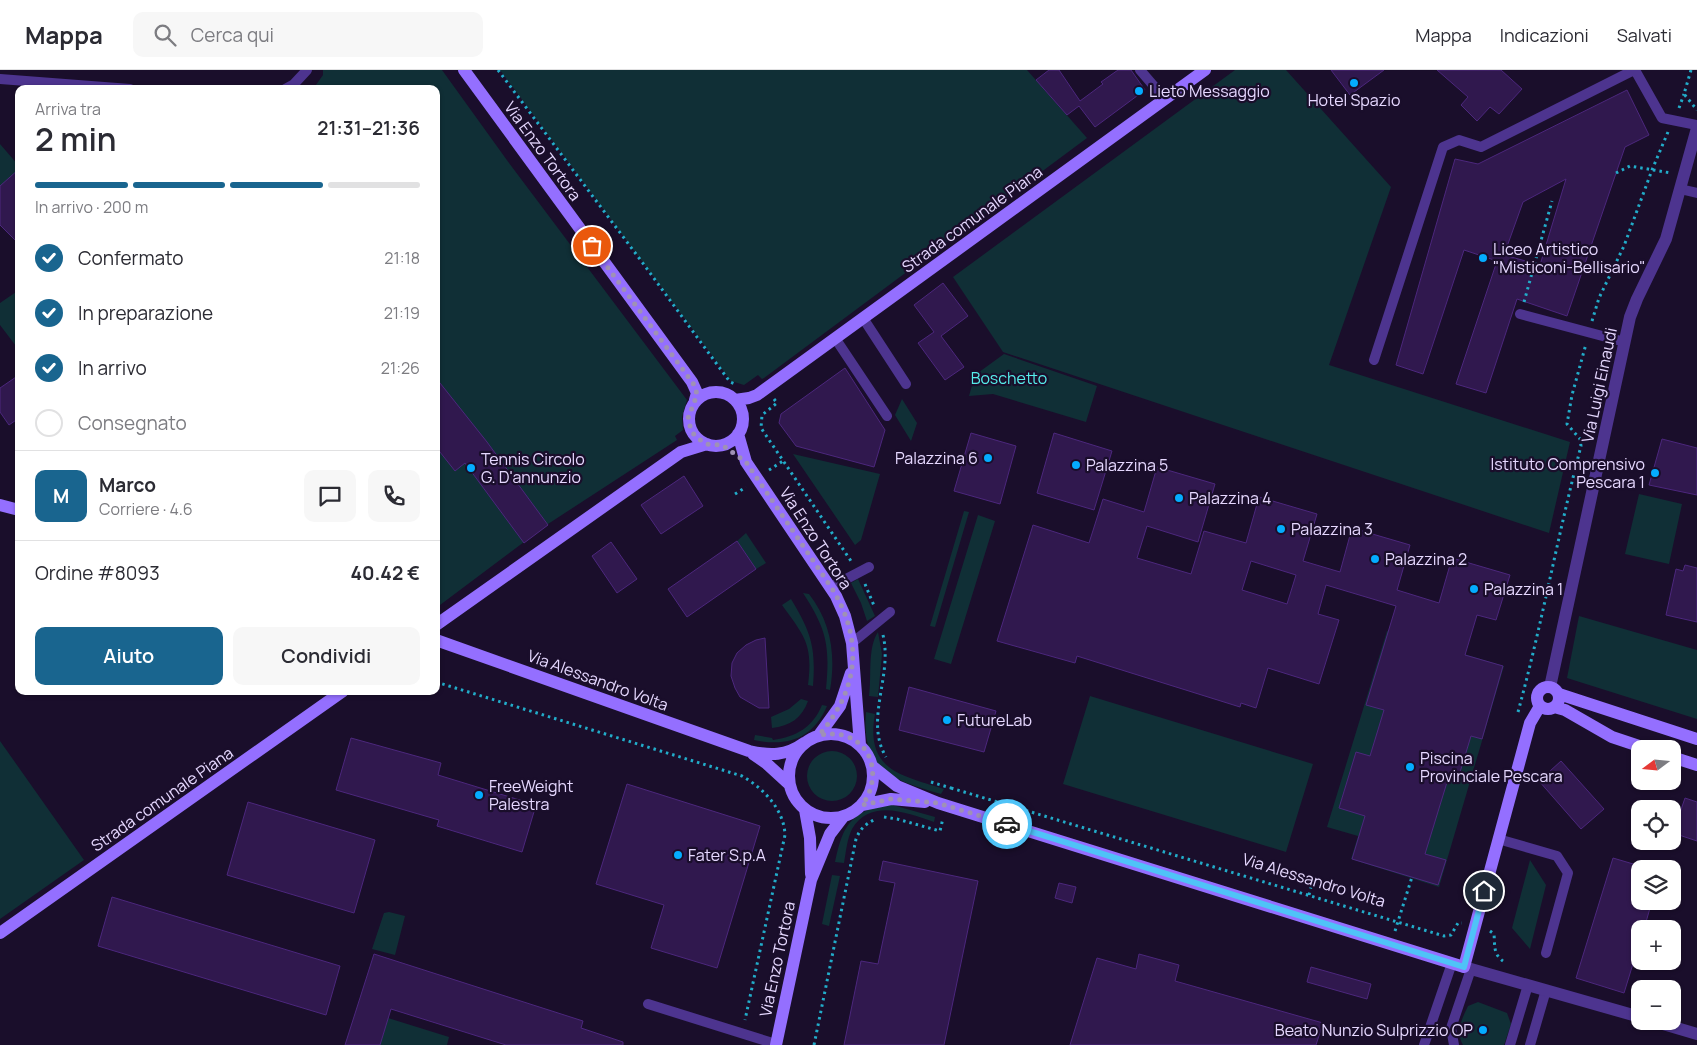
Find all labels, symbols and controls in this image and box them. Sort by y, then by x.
search box [133,12,483,57]
text: Mappa [25,18,103,51]
icon: search [151,21,179,49]
text: Cerca qui [191,22,274,48]
text: Mappa [1415,23,1472,47]
text: Indicazioni [1500,23,1589,47]
text: Salvati [1617,23,1672,47]
marker: Hotel Spazio [1348,77,1360,89]
place label: Lieto Messaggio [1149,80,1270,102]
marker: Lieto Messaggio [1133,85,1145,97]
place label: Hotel Spazio [1308,89,1400,111]
street label: Via Enzo Tortora [500,97,586,205]
text: Arriva tra [35,98,101,120]
text: 21:31–21:36 [317,115,420,141]
text: 2 min [35,117,117,161]
street label: Strada comunale Piana [897,161,1047,277]
text: In arrivo · 200 m [35,196,148,218]
pin [571,225,613,267]
icon: bag [578,232,606,260]
place label: Liceo Artistico "Misticoni-Bellisario" [1493,238,1645,278]
icon: check [35,244,63,272]
text: Confermato [78,245,184,271]
text: 21:18 [384,247,420,269]
marker: Liceo Artistico "Misticoni-Bellisario" [1477,252,1489,264]
icon: check [35,299,63,327]
text: In preparazione [78,300,213,326]
text: 21:19 [384,302,420,324]
street label: Via Luigi Einaudi [1576,326,1622,444]
icon: check [35,354,63,382]
text: In arrivo [78,355,147,381]
text: 21:26 [381,357,420,379]
park label: Boschetto [971,367,1047,389]
text: Consegnato [78,410,187,436]
place label: Palazzina 6 [895,447,978,469]
place label: Tennis Circolo G. D'annunzio [481,448,585,488]
marker: Palazzina 6 [982,452,994,464]
place label: Istituto Comprensivo Pescara 1 [1490,453,1645,493]
place label: Palazzina 5 [1086,454,1168,476]
marker: Palazzina 5 [1070,459,1082,471]
marker: Tennis Circolo G. D'annunzio [465,462,477,474]
marker: Istituto Comprensivo Pescara 1 [1649,467,1661,479]
button: chat [304,470,356,522]
button: phone [368,470,420,522]
text: Marco [99,472,156,498]
text: M [53,483,69,509]
street label: Via Enzo Tortora [775,483,857,593]
place label: Palazzina 4 [1189,487,1272,509]
marker: Palazzina 4 [1173,492,1185,504]
text: Corriere · 4.6 [99,498,193,520]
place label: Palazzina 3 [1291,518,1373,540]
marker: Palazzina 3 [1275,523,1287,535]
place label: Palazzina 2 [1385,548,1467,570]
marker: Palazzina 2 [1369,553,1381,565]
text: Ordine #8093 [35,560,160,586]
text: 40.42 € [351,560,420,586]
place label: Palazzina 1 [1484,578,1563,600]
marker: Palazzina 1 [1468,583,1480,595]
button: Aiuto [35,627,223,685]
button: Condividi [233,627,420,685]
street label: Via Alessandro Volta [524,644,672,716]
place label: FutureLab [957,709,1032,731]
marker: FutureLab [941,714,953,726]
north arrow [1631,740,1681,790]
map controls [1631,740,1681,1030]
street label: Strada comunale Piana [87,742,237,856]
place label: Piscina Provinciale Pescara [1420,747,1563,787]
marker: Piscina Provinciale Pescara [1404,761,1416,773]
place label: FreeWeight Palestra [489,775,573,815]
marker: FreeWeight Palestra [473,789,485,801]
courier [982,799,1032,849]
button: locate [1631,800,1681,850]
icon: car [993,810,1021,838]
place label: Fater S.p.A [688,844,766,866]
street label: Via Alessandro Volta [1240,848,1388,912]
marker: Fater S.p.A [672,849,684,861]
button: layers [1631,860,1681,910]
pin [1463,870,1505,912]
icon: home [1470,877,1498,905]
street label: Via Enzo Tortora [754,899,800,1019]
button: + [1631,920,1681,970]
button: − [1631,980,1681,1030]
place label: Beato Nunzio Sulprizzio OP [1275,1019,1473,1041]
marker: Beato Nunzio Sulprizzio OP [1477,1024,1489,1036]

